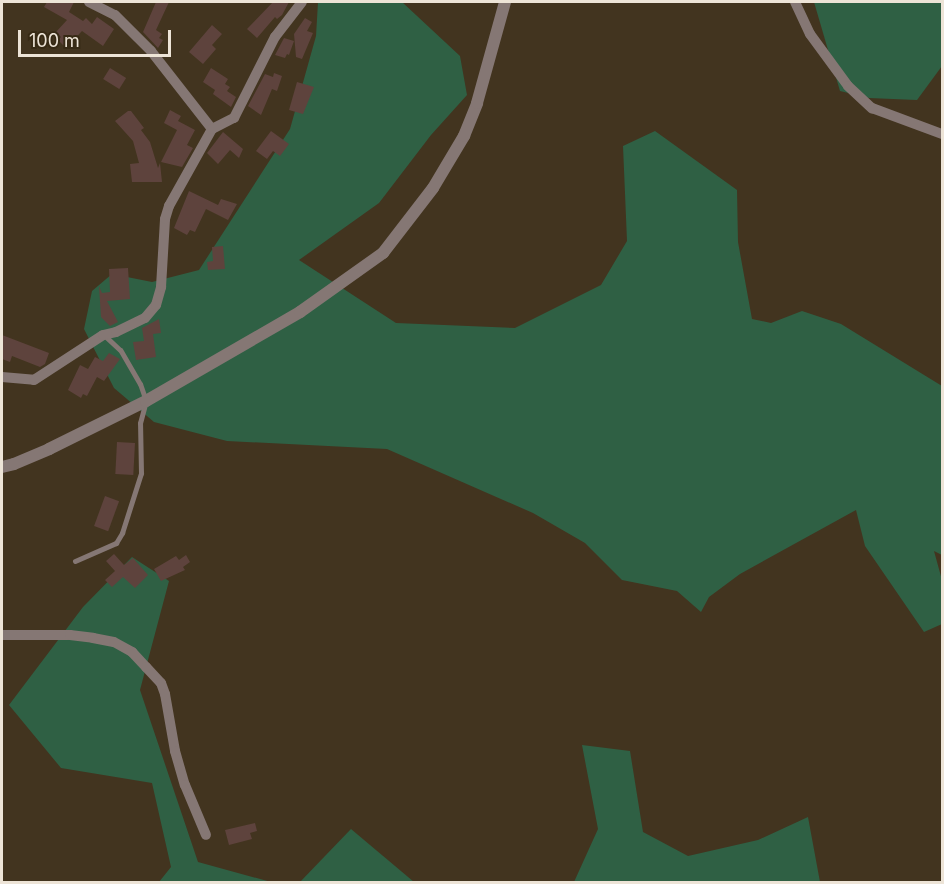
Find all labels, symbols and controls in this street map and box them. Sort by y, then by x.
scale bar [21,18,174,56]
text: 100 m [29,30,80,51]

